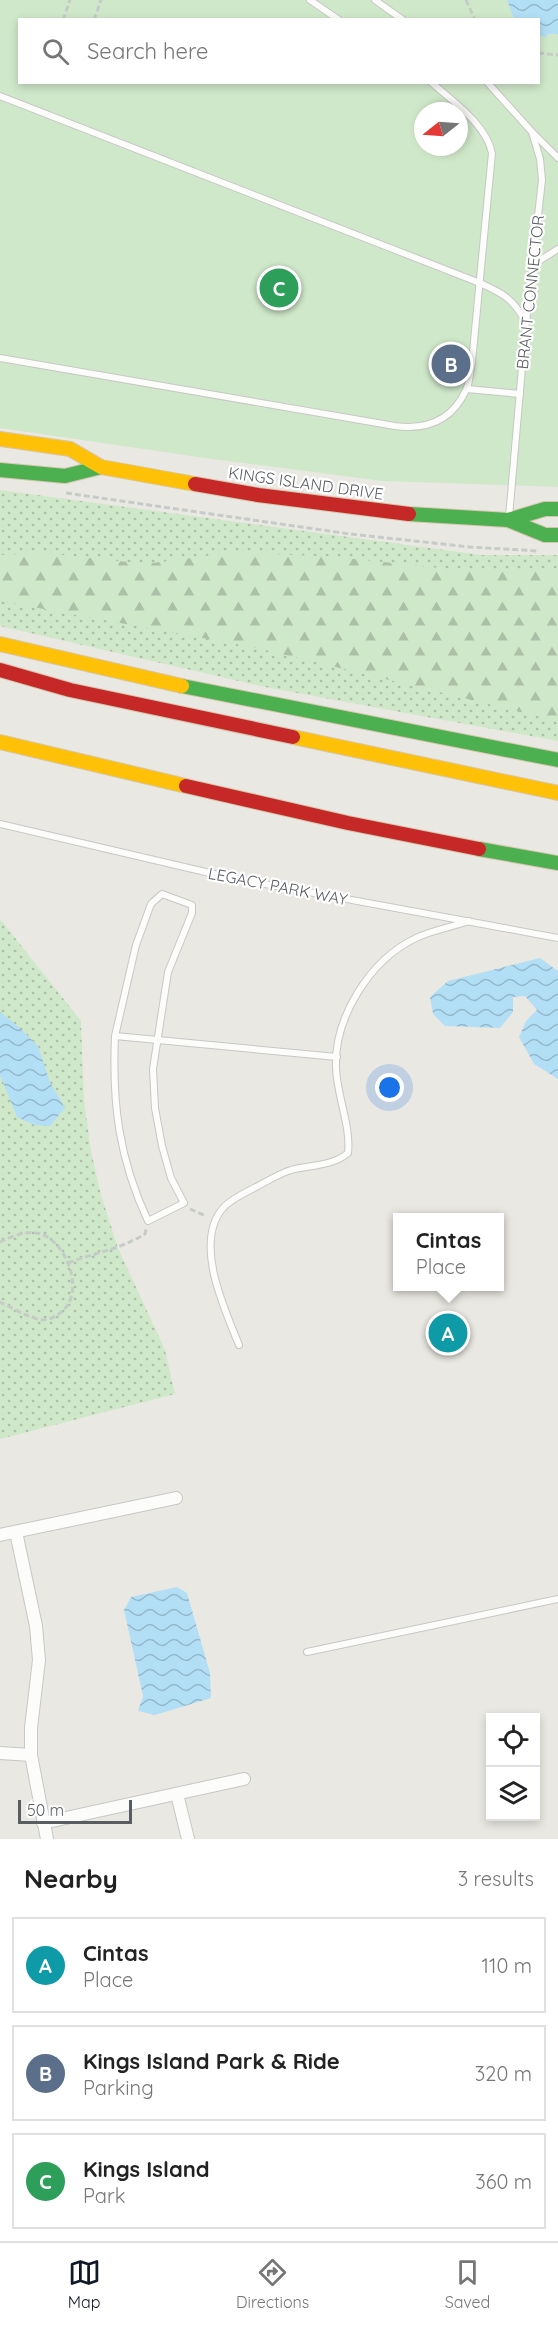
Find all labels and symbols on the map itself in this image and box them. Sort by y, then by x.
north arrow [414,102,468,156]
street label: BRANT CONNECTOR [512,214,548,370]
pin: C [260,266,298,310]
pin: B [432,342,470,386]
street label: KINGS ISLAND DRIVE [227,462,385,504]
street label: LEGACY PARK WAY [207,863,349,909]
your location [375,1073,404,1102]
pin: A [428,1310,468,1356]
scale bar [18,1797,132,1824]

